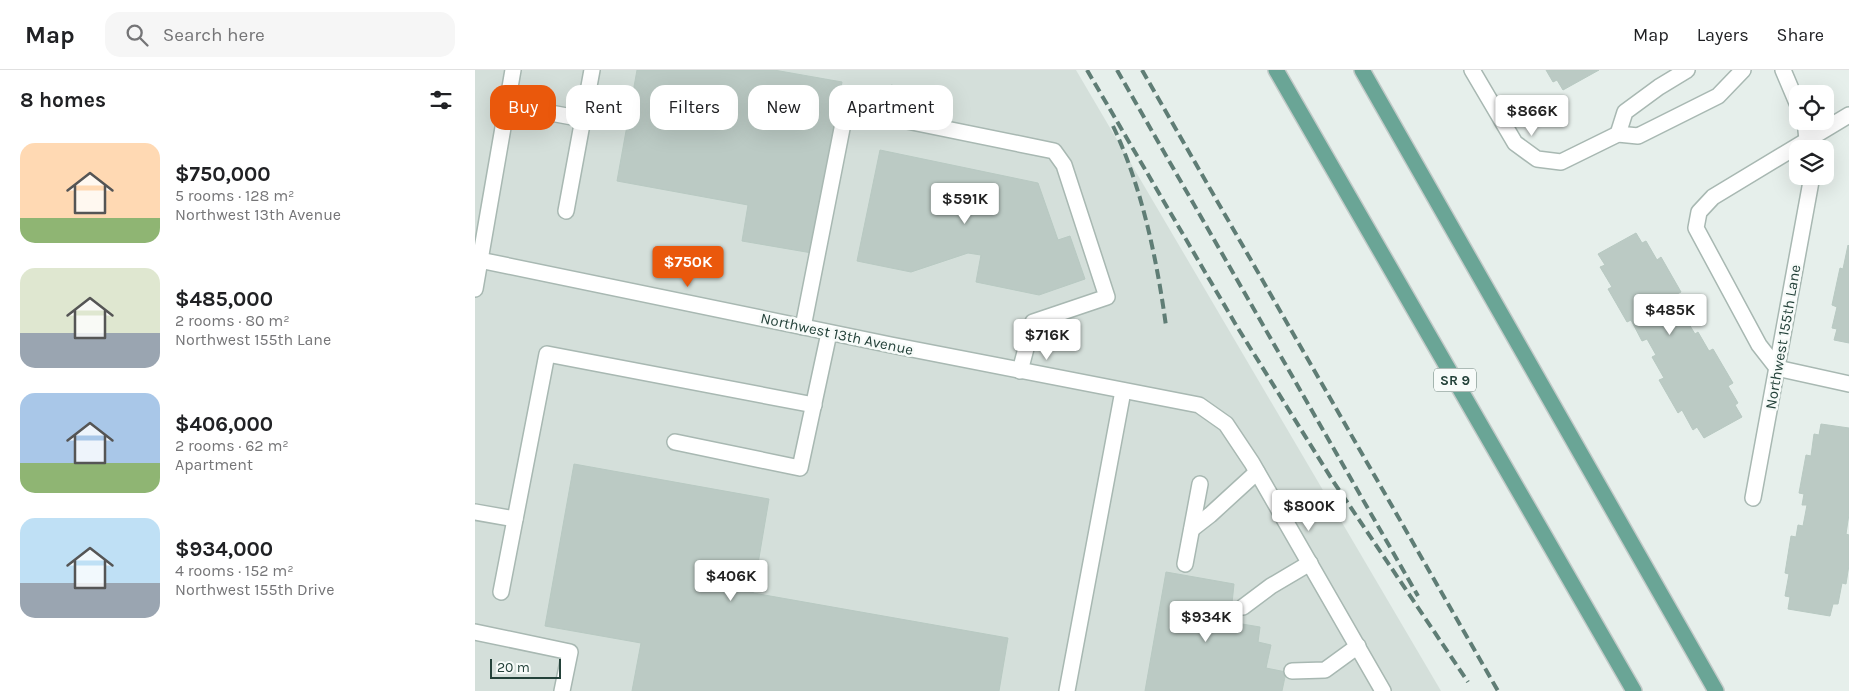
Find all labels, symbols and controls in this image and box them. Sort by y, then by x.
search box [105,12,455,57]
text: Map [25,21,75,49]
icon: search [123,21,151,49]
text: Search here [163,24,265,46]
text: Map [1633,24,1669,46]
text: Layers [1697,24,1749,46]
text: Share [1777,24,1824,46]
chip: Buy [490,85,556,130]
chip: Rent [566,85,640,130]
chip: Filters [650,85,738,130]
chip: New [748,85,819,130]
chip: Apartment [829,85,953,130]
map controls [1789,85,1834,185]
button: locate [1789,85,1834,130]
icon: filters [427,86,455,114]
text: 8 homes [20,88,106,112]
pin: $866K [1497,94,1567,137]
text: $866K [1506,101,1558,120]
button: layers [1789,140,1834,185]
text: $750,000 [175,162,271,186]
icon: home [60,163,120,223]
pin: $591K [930,182,1000,225]
text: 5 rooms · 128 m² [175,186,295,205]
text: $591K [942,189,988,208]
text: Northwest 13th Avenue [175,205,341,224]
pin: $750K [653,246,723,288]
text: $750K [664,252,712,271]
street label: Northwest 155th Lane [1761,263,1805,411]
text: $485,000 [175,287,273,311]
icon: home [60,288,120,348]
pin: $485K [1635,294,1705,336]
text: $485K [1645,300,1695,319]
street label: Northwest 13th Avenue [759,309,915,359]
text: 2 rooms · 80 m² [175,311,290,330]
pin: $716K [1012,318,1082,361]
text: $716K [1025,325,1069,344]
text: Northwest 155th Lane [175,330,331,349]
road number: SR 9 [1434,368,1476,392]
text: $406,000 [175,412,273,436]
icon: home [60,413,120,473]
text: 2 rooms · 62 m² [175,436,289,455]
text: Apartment [175,455,253,474]
pin: $800K [1274,490,1344,532]
text: $800K [1283,496,1335,515]
text: $934,000 [175,537,273,561]
icon: home [60,538,120,598]
pin: $406K [696,560,766,602]
text: 4 rooms · 152 m² [175,561,294,580]
text: $406K [706,566,756,585]
text: Northwest 155th Drive [175,580,334,599]
pin: $934K [1171,600,1241,643]
text: $934K [1181,607,1231,626]
scale bar [490,656,561,679]
text: 20 m [497,659,530,676]

